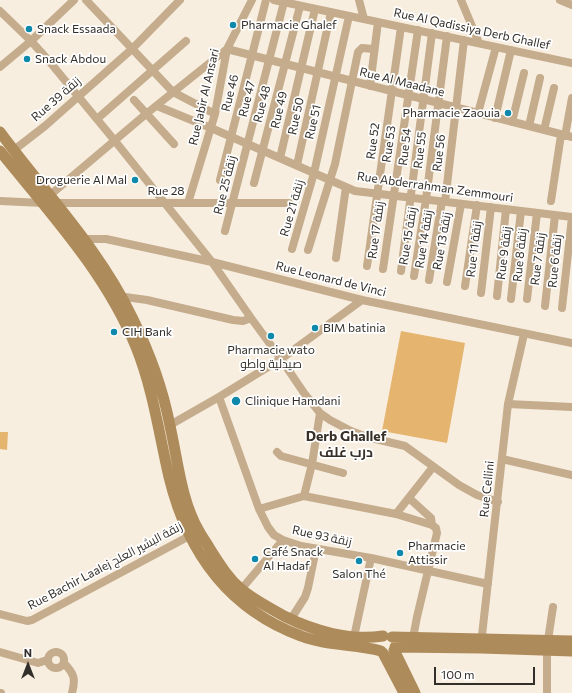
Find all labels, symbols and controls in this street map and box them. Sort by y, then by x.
street label: Rue Al Qadissiya Derb Ghallef [392,5,552,53]
place label: Pharmacie Ghalef [241,18,337,32]
marker: Pharmacie Ghalef [228,20,238,30]
place label: Snack Essaada [37,22,116,36]
marker: Snack Essaada [24,24,34,34]
street label: Rue Jabir Al Ansari [186,47,222,147]
place label: Snack Abdou [35,52,106,66]
marker: Snack Abdou [22,54,32,64]
street label: Rue Al Maadane [358,64,446,100]
street label: Rue 46 [218,73,242,113]
street label: Rue 39 زنقة [28,74,84,124]
street label: Rue 47 [236,80,258,118]
street label: Rue 48 [250,84,274,124]
street label: Rue 49 [268,90,290,130]
street label: Rue 50 [285,96,307,136]
street label: Rue 51 [302,103,324,141]
place label: Pharmacie Zaouia [403,106,500,120]
marker: Pharmacie Zaouia [503,108,513,118]
street label: Rue 52 [363,122,383,160]
street label: Rue 53 [379,125,399,163]
street label: Rue 54 [396,128,414,166]
street label: Rue 55 [411,131,429,169]
street label: Rue 56 [430,134,448,172]
street label: Rue 25 زنقة [211,154,239,216]
street label: Rue Abderrahman Zemmouri [356,169,514,205]
place label: Droguerie Al Mal [36,173,127,187]
marker: Droguerie Al Mal [130,175,140,185]
street label: Rue 21 زنقة [277,178,307,238]
street label: Rue 28 [147,184,185,198]
street label: Rue 17 زنقة [365,200,387,260]
street label: Rue 15 زنقة [396,206,420,266]
street label: Rue 14 زنقة [412,209,436,269]
street label: Rue 13 زنقة [430,211,454,271]
street label: Rue 11 زنقة [463,220,485,278]
street label: Rue 9 زنقة [494,225,514,281]
street label: Rue 8 زنقة [510,227,530,283]
street label: Rue 7 زنقة [528,232,548,286]
street label: Rue 6 زنقة [545,233,565,289]
street label: Rue Leonard de Vinci [274,258,388,300]
place label: BIM batinia [323,321,386,335]
marker: BIM batinia [310,323,320,333]
place label: CIH Bank [122,325,172,339]
marker: CIH Bank [109,327,119,337]
marker: Pharmacie wato صيدلية واطو [266,331,276,341]
place label: Pharmacie wato صيدلية واطو [227,343,315,371]
place label: Clinique Hamdani [245,394,341,408]
marker: Clinique Hamdani [230,395,242,407]
district label: Derb Ghallef درب غلف [306,428,386,460]
street label: Rue Cellini [477,460,497,518]
street label: Rue Bachir Laalej زنقة البشير العلج [25,519,185,613]
street label: Rue 93 زنقة [291,523,353,549]
place label: Pharmacie Attissir [408,539,466,567]
place label: Café Snack Al Hadaf [263,545,323,573]
marker: Pharmacie Attissir [395,548,405,558]
marker: Café Snack Al Hadaf [250,554,260,564]
marker: Salon Thé [354,556,364,566]
place label: Salon Thé [332,567,386,581]
north arrow [8,645,48,685]
text: N [24,646,32,659]
scale bar [436,659,537,685]
text: 100 m [441,667,475,681]

